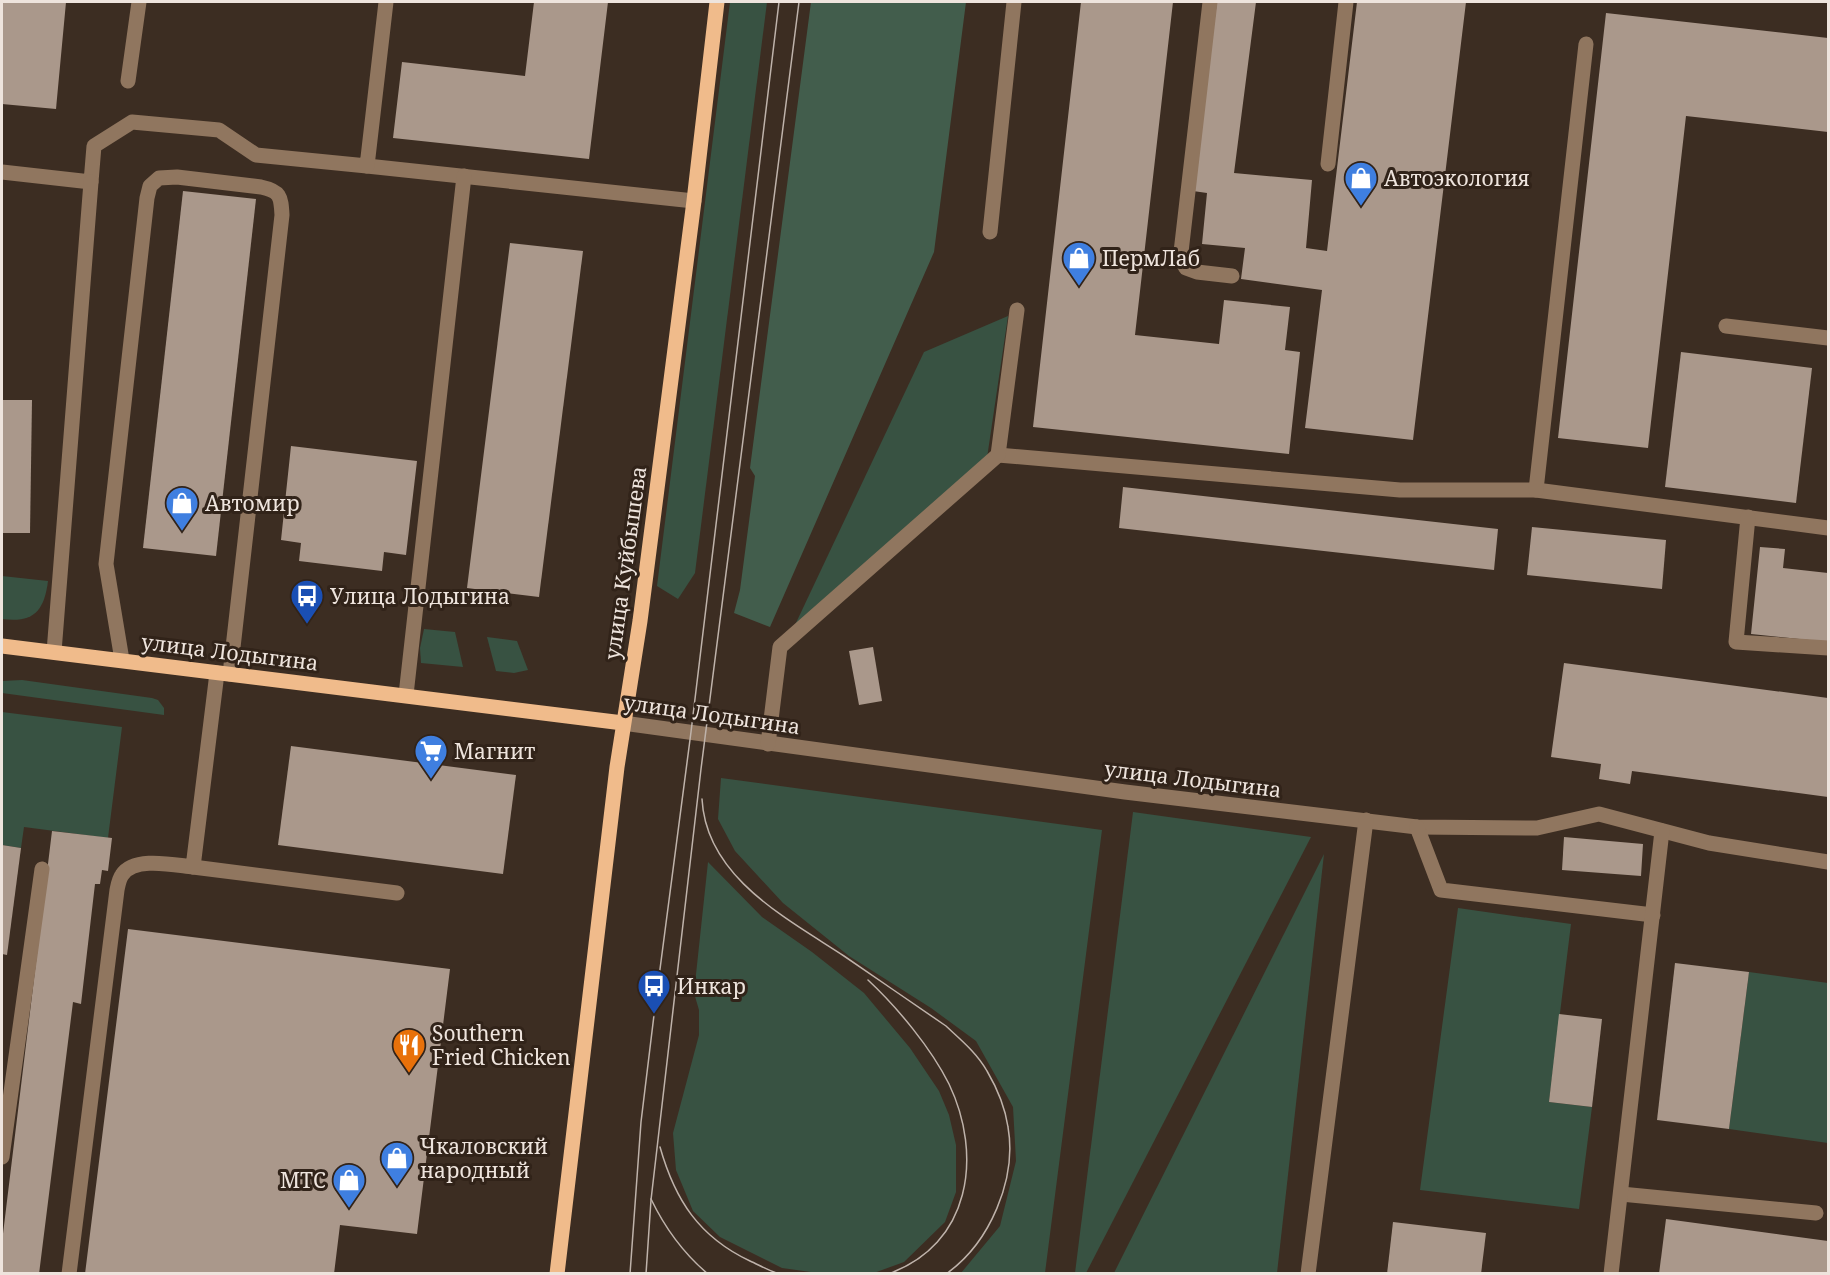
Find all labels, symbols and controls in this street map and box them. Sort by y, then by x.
shop icon: Автоэкология [1343,160,1379,207]
place label: Автоэкология [1384,164,1530,192]
shop icon: ПермЛаб [1061,240,1097,287]
place label: ПермЛаб [1102,244,1200,272]
street label: улица Куйбышева [598,464,652,662]
shop icon: Автомир [164,485,200,532]
place label: Автомир [205,489,300,517]
bus stop icon: Улица Лодыгина [289,578,325,625]
place label: Улица Лодыгина [330,582,510,610]
street label: улица Лодыгина [140,627,320,677]
street label: улица Лодыгина [622,688,802,740]
supermarket icon: Магнит [413,733,449,780]
place label: Магнит [454,737,535,765]
street label: улица Лодыгина [1103,754,1283,804]
bus stop icon: Инкар [636,968,672,1015]
place label: Инкар [677,972,746,1000]
place label: Southern Fried Chicken [432,1019,571,1071]
restaurant icon: Southern Fried Chicken [391,1027,427,1074]
place label: Чкаловский народный [420,1132,548,1184]
shop icon: Чкаловский народный [379,1140,415,1187]
shop icon: МТС [331,1162,367,1209]
place label: МТС [280,1166,326,1194]

